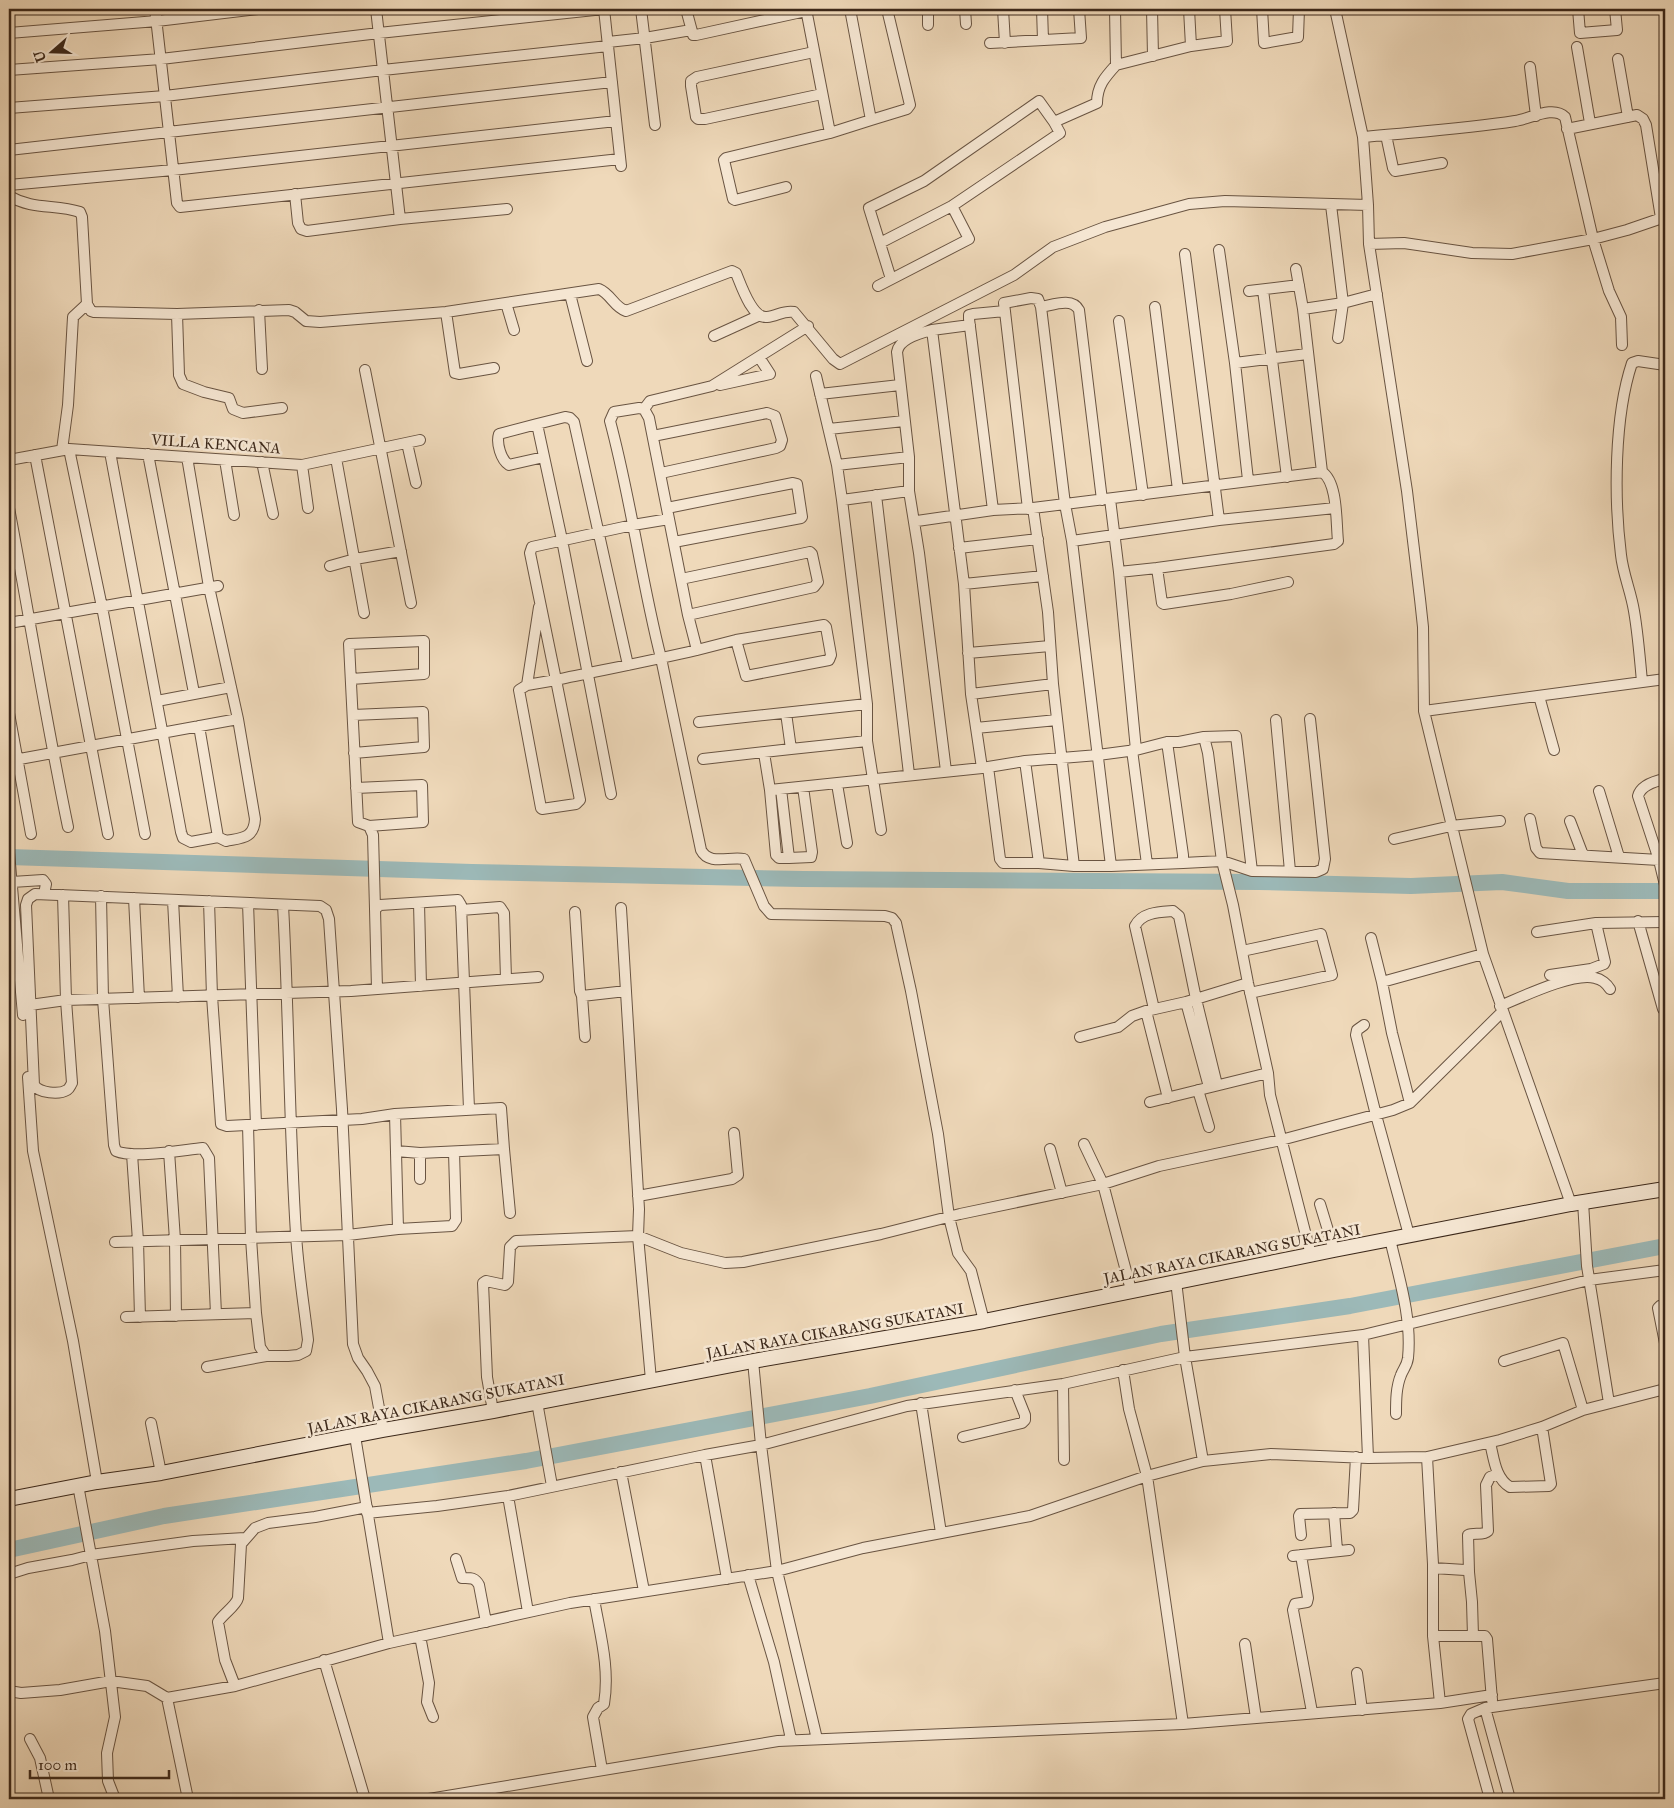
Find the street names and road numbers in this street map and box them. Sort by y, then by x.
street label: VILLA KENCANA [150,430,281,458]
street label: JALAN RAYA CIKARANG SUKATANI [1100,1220,1362,1289]
street label: JALAN RAYA CIKARANG SUKATANI [703,1299,965,1364]
street label: JALAN RAYA CIKARANG SUKATANI [304,1370,566,1439]

